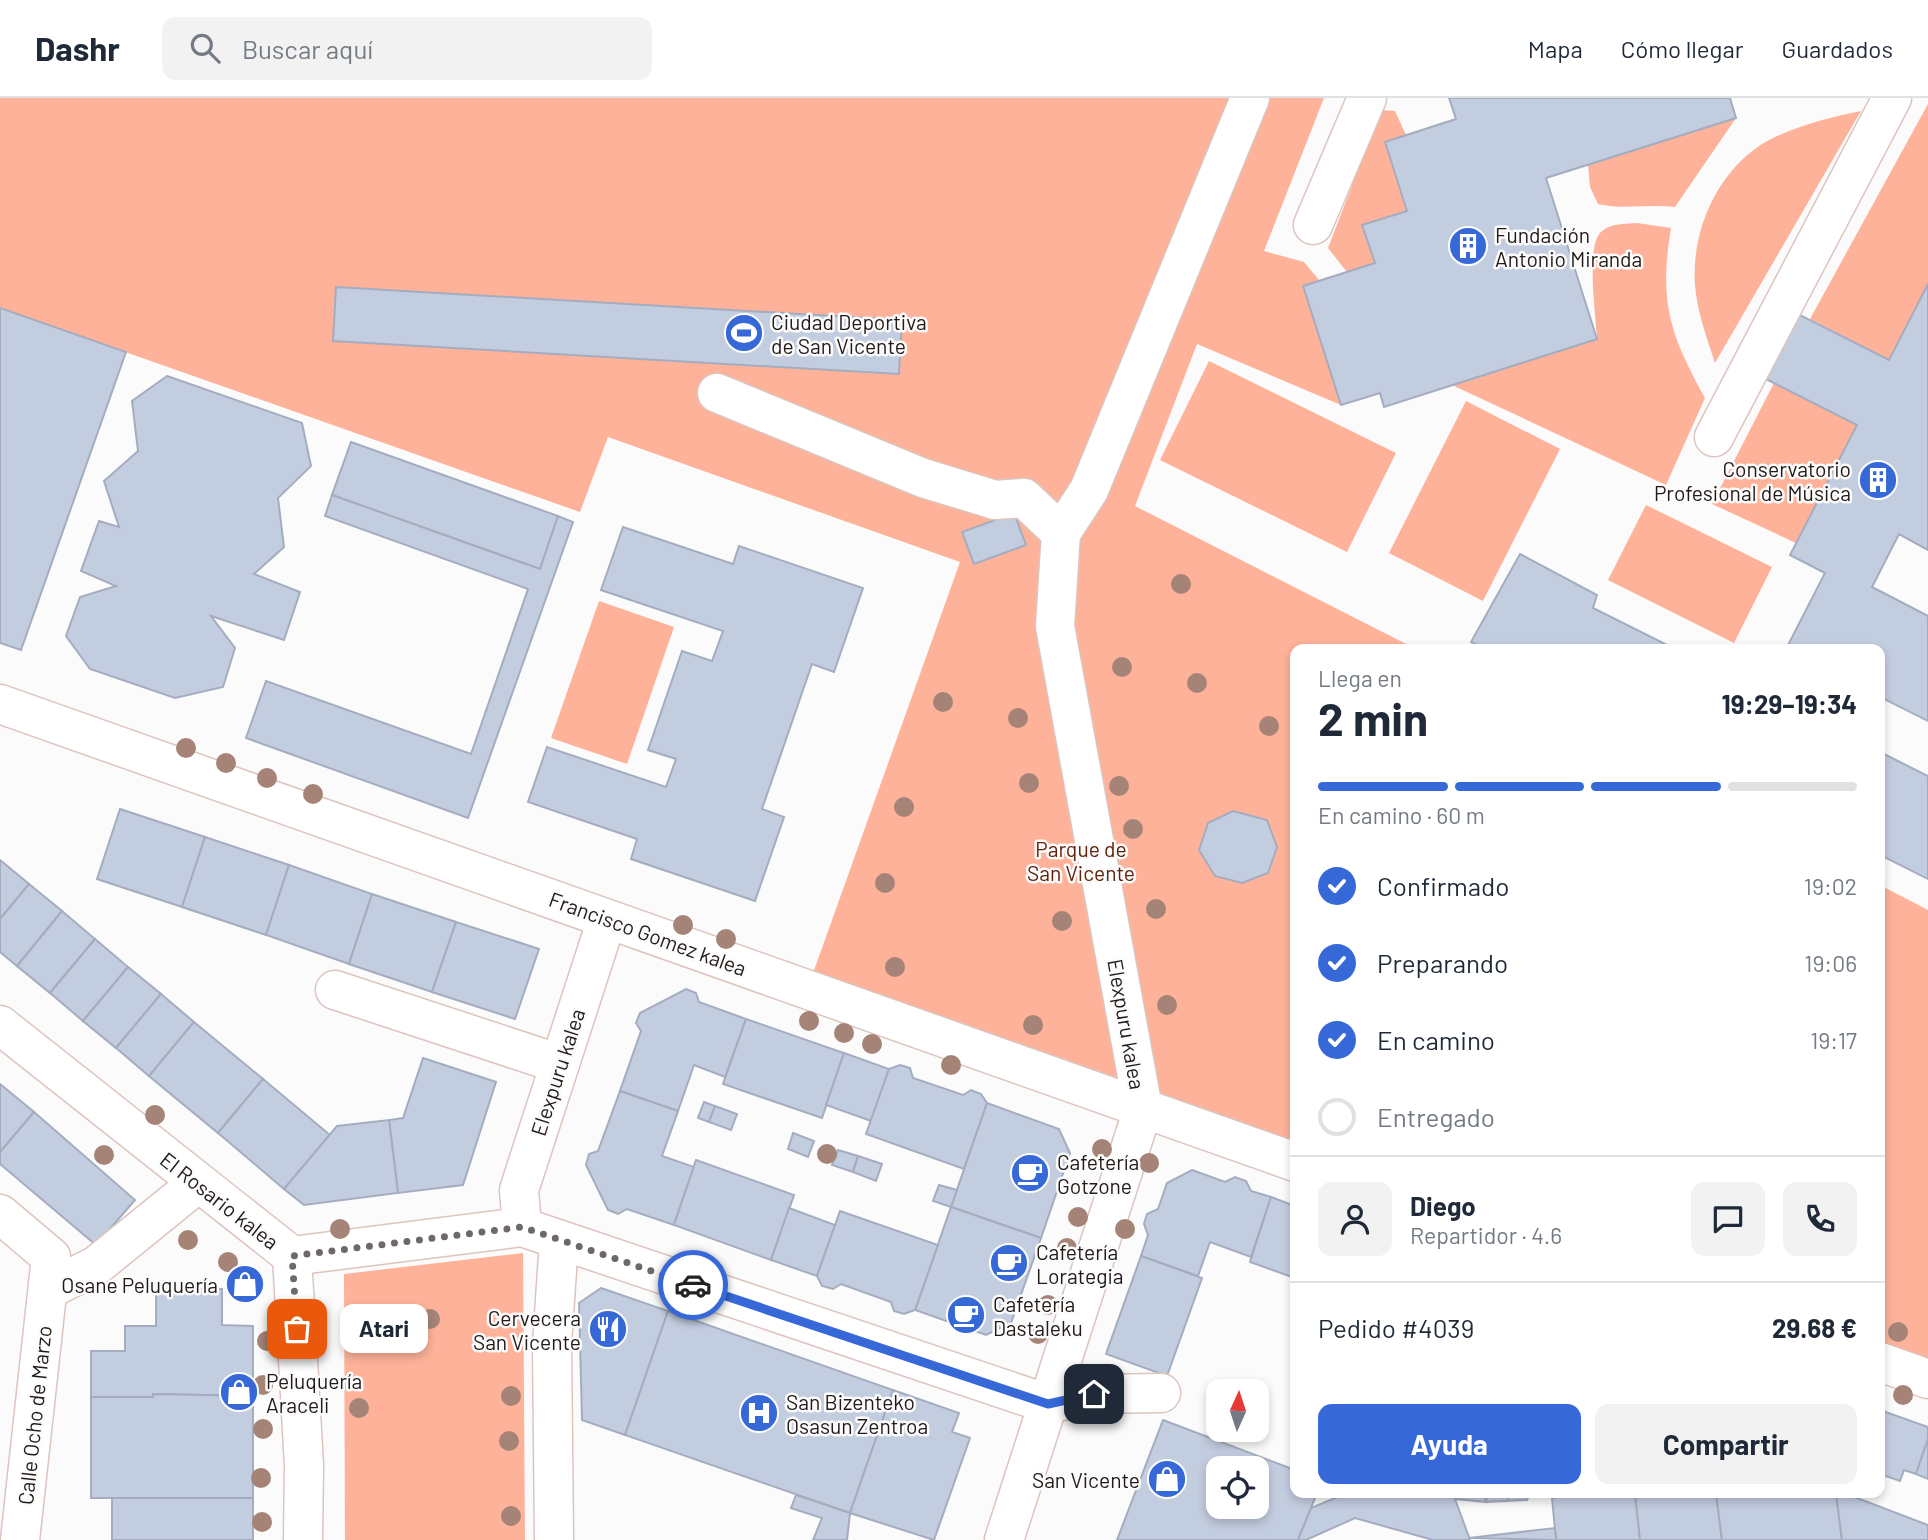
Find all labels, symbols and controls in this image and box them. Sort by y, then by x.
search box [162,17,652,80]
text: Dashr [35,28,120,68]
icon: search [186,29,224,67]
text: Buscar aquí [242,33,373,64]
text: Mapa [1528,34,1583,63]
text: Cómo llegar [1621,34,1743,63]
text: Guardados [1781,34,1893,63]
place label: Fundación Antonio Miranda [1495,222,1642,271]
building icon: Fundación Antonio Miranda [1447,225,1489,267]
place label: Ciudad Deportiva de San Vicente [771,309,927,358]
sports icon: Ciudad Deportiva de San Vicente [723,312,765,354]
place label: Conservatorio Profesional de Música [1654,456,1851,505]
building icon: Conservatorio Profesional de Música [1857,459,1899,501]
text: Llega en [1318,664,1402,692]
text: 19:29–19:34 [1722,688,1857,719]
text: 2 min [1318,690,1428,745]
text: En camino · 60 m [1318,801,1485,829]
park label: Parque de San Vicente [1027,836,1135,885]
icon: check [1318,867,1356,905]
text: Confirmado [1377,870,1509,901]
text: 19:02 [1804,872,1857,900]
street label: Francisco Gomez kalea [546,886,750,980]
icon: check [1318,944,1356,982]
text: Preparando [1377,947,1508,978]
text: 19:06 [1804,949,1857,977]
street label: Elexpuru kalea [1103,957,1151,1091]
street label: Elexpuru kalea [525,1005,589,1139]
icon: check [1318,1021,1356,1059]
text: En camino [1377,1024,1495,1055]
text: 19:17 [1810,1026,1857,1054]
text: Entregado [1377,1101,1495,1132]
street label: El Rosario kalea [156,1146,284,1254]
place label: Cafetería Gotzone [1057,1149,1139,1198]
cafe icon: Cafetería Gotzone [1009,1152,1051,1194]
button: person [1318,1182,1392,1256]
button: chat [1691,1182,1765,1256]
button: phone [1783,1182,1857,1256]
text: Diego [1410,1190,1476,1221]
text: Repartidor · 4.6 [1410,1221,1562,1249]
place label: Cafetería Lorategia [1036,1239,1123,1288]
cafe icon: Cafetería Lorategia [988,1242,1030,1284]
courier [658,1250,728,1320]
shop icon: Osane Peluquería [224,1263,266,1305]
icon: car [674,1266,712,1304]
place label: Osane Peluquería [61,1272,218,1297]
place label: Cafetería Dastaleku [993,1291,1083,1340]
cafe icon: Cafetería Dastaleku [945,1294,987,1336]
pin [267,1299,327,1359]
callout: Atari [339,1304,426,1354]
place label: Cervecera San Vicente [473,1305,581,1354]
restaurant icon: Cervecera San Vicente [587,1308,629,1350]
icon: bag [278,1310,316,1348]
text: Pedido #4039 [1318,1312,1474,1343]
text: 29.68 € [1772,1312,1857,1343]
text: Atari [359,1314,409,1342]
street label: Calle Ocho de Marzo [12,1324,56,1506]
pin [1064,1364,1124,1424]
place label: Peluquería Araceli [266,1368,362,1417]
shop icon: Peluquería Araceli [218,1371,260,1413]
icon: home [1075,1375,1113,1413]
north arrow [1206,1379,1269,1442]
map controls [1206,1379,1269,1519]
place label: San Bizenteko Osasun Zentroa [786,1389,928,1438]
hospital icon: San Bizenteko Osasun Zentroa [738,1392,780,1434]
button: Ayuda [1318,1404,1581,1484]
button: Compartir [1595,1404,1857,1484]
button: locate [1206,1456,1269,1519]
shop icon: San Vicente [1146,1458,1188,1500]
place label: San Vicente [1032,1467,1140,1492]

